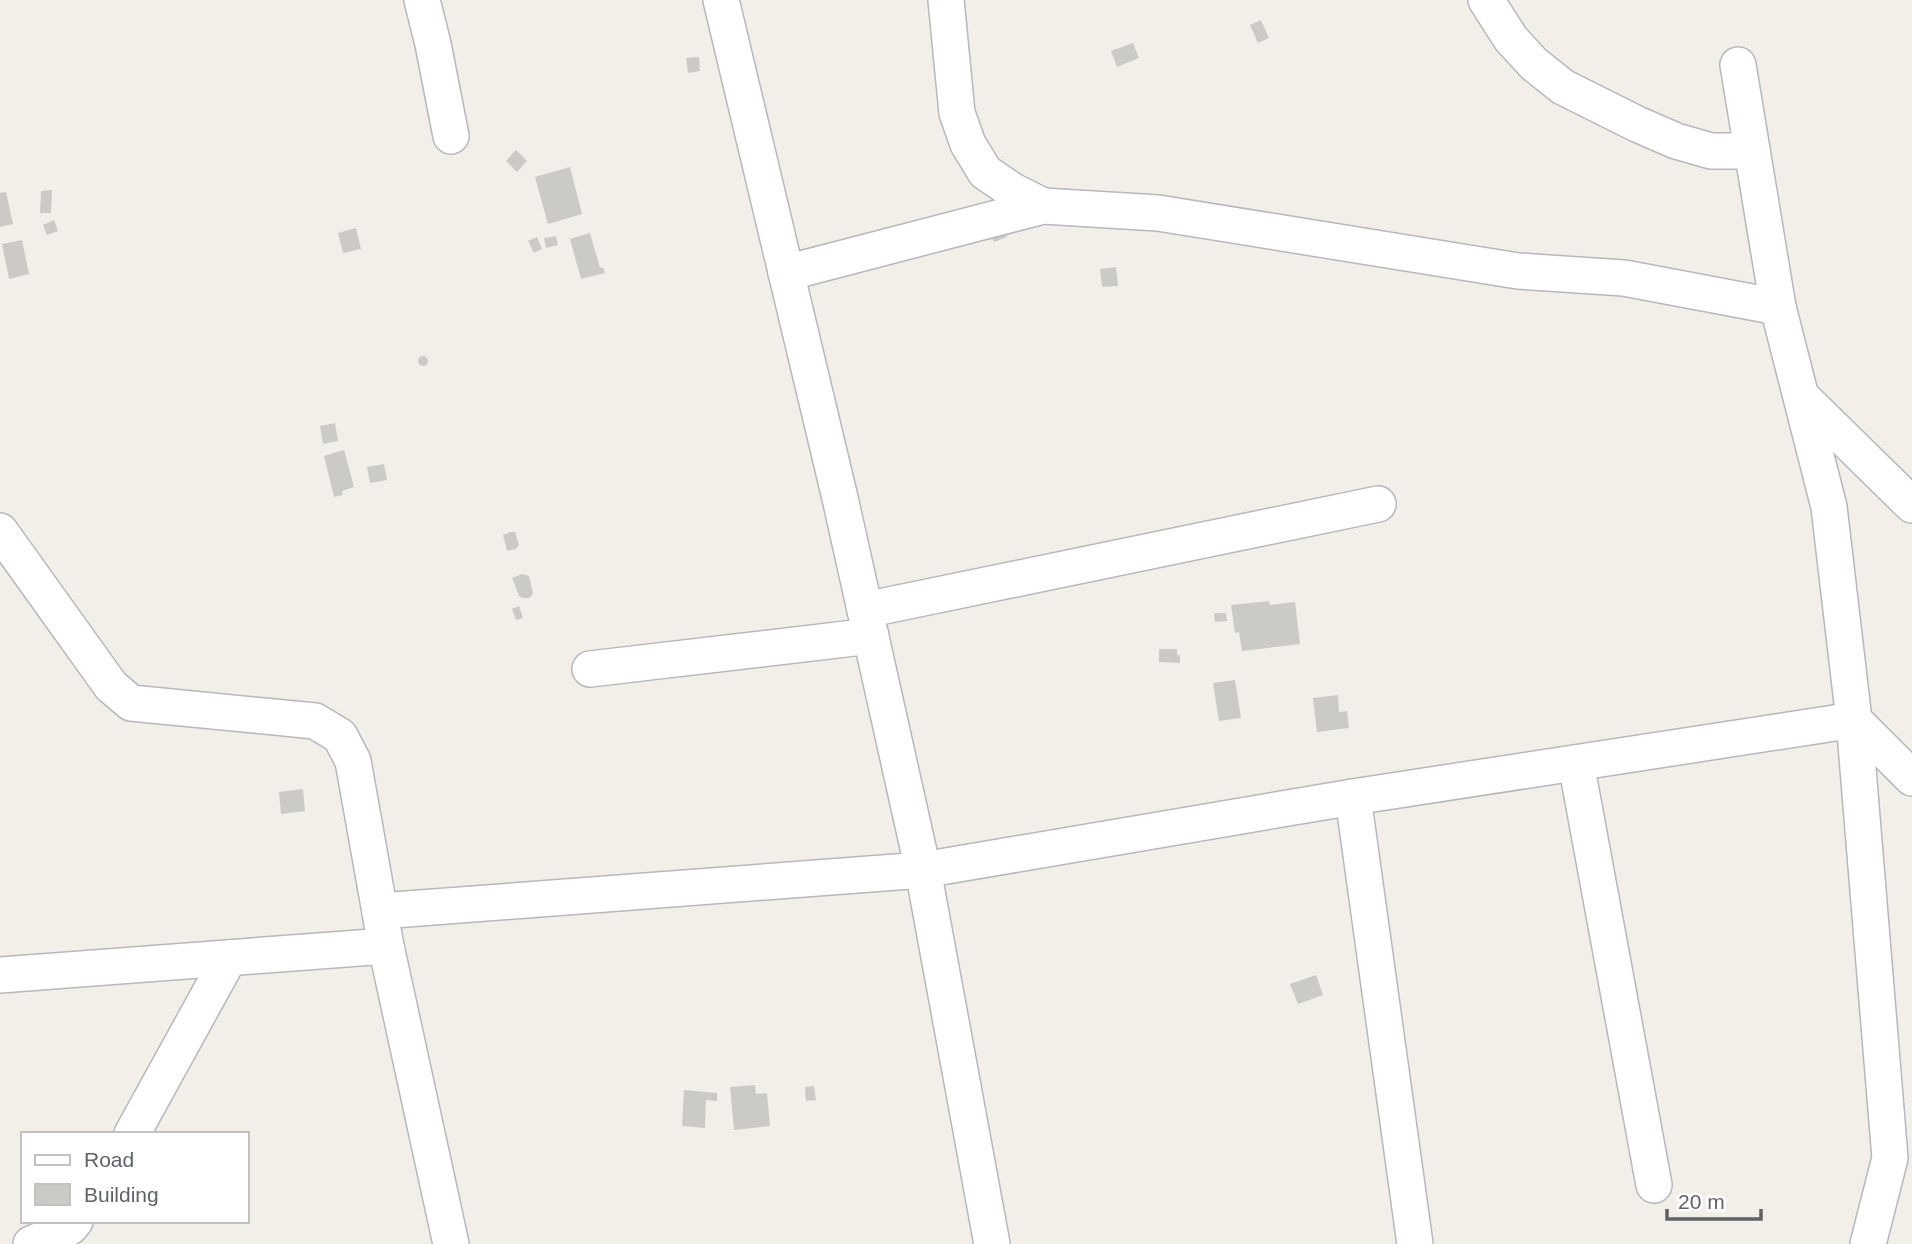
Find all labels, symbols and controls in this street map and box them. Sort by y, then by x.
legend [21,1132,248,1223]
text: Road [84,1148,134,1171]
scale bar [1667,1178,1762,1222]
text: Building [84,1183,159,1206]
text: 20 m [1678,1190,1725,1213]

